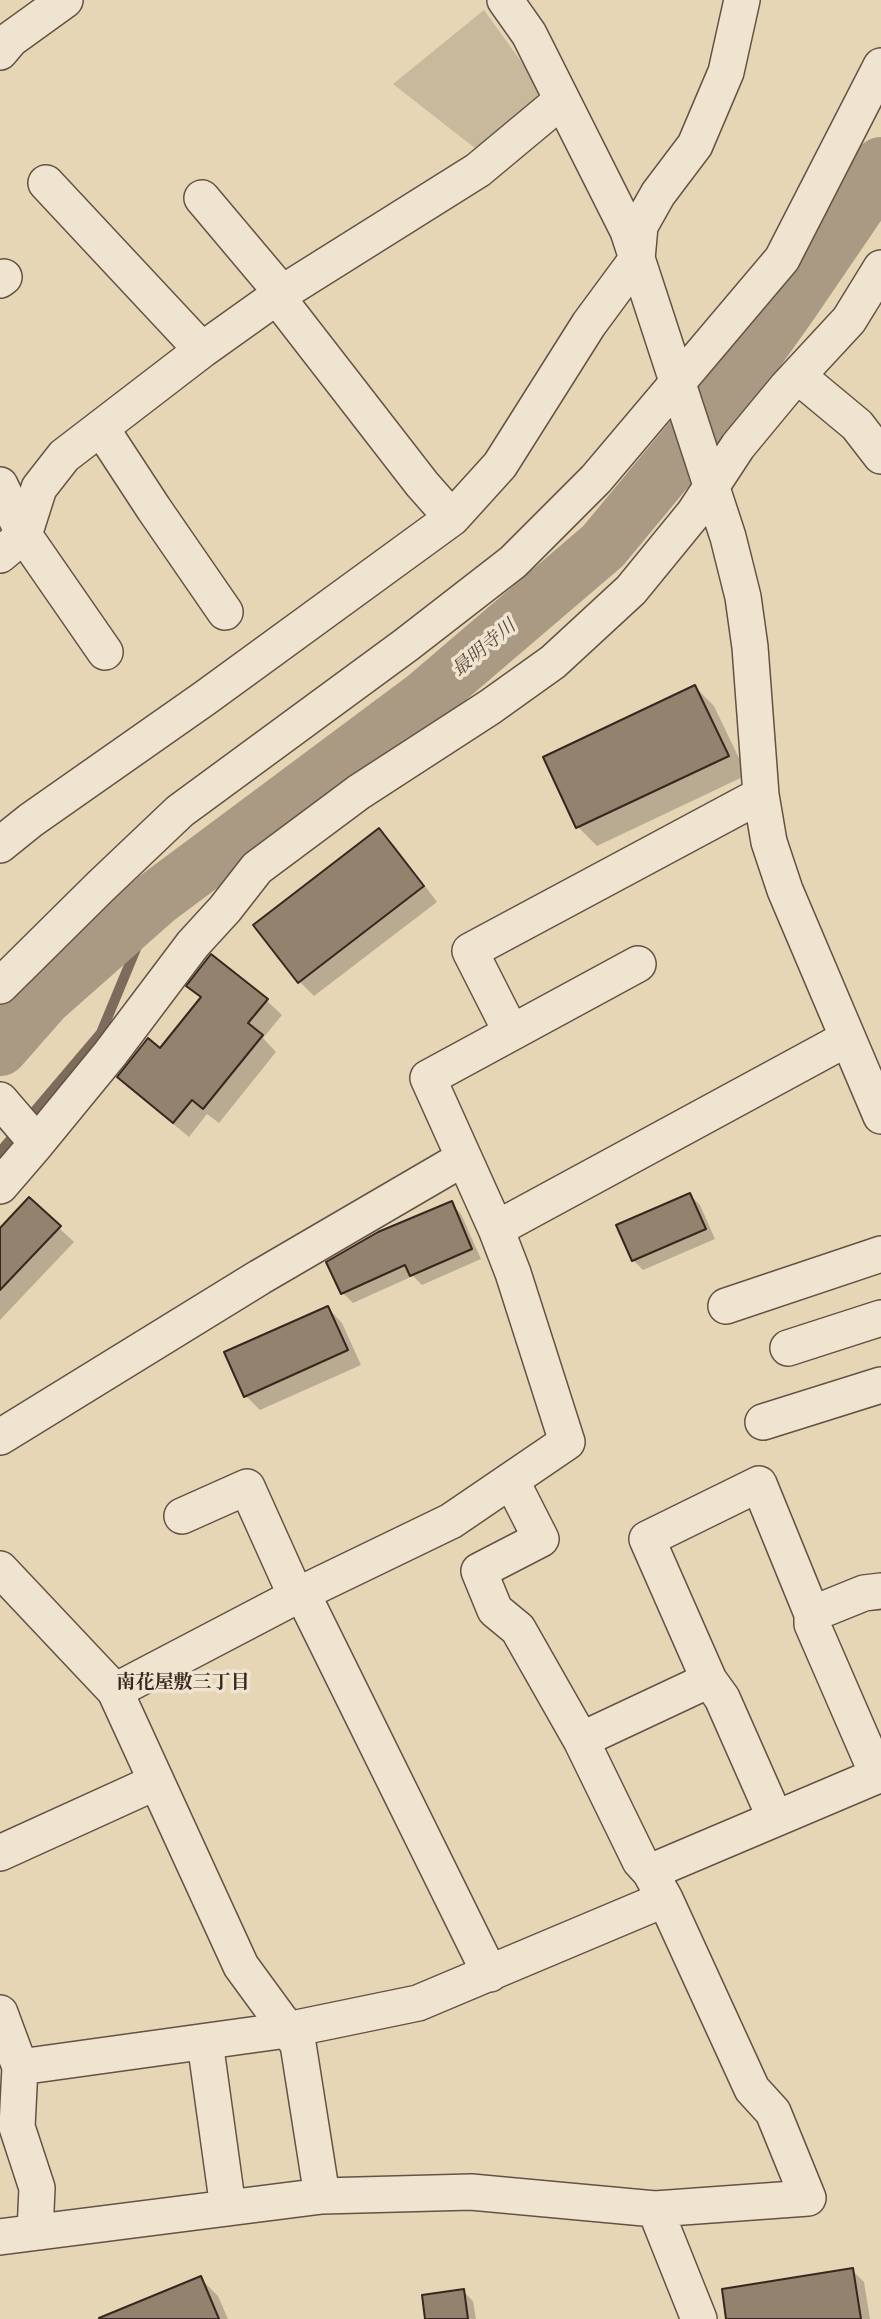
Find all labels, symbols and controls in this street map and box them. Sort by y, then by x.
water label: 最明寺川 [448,615,520,681]
district label: 南花屋敷三丁目 [117,1672,249,1694]

